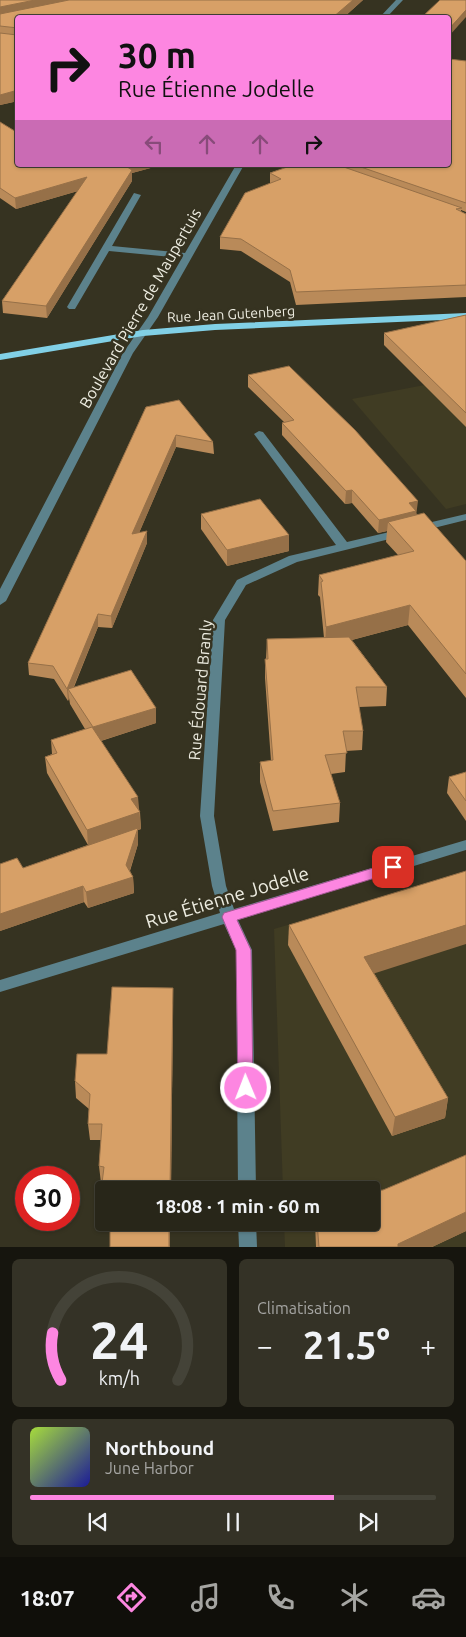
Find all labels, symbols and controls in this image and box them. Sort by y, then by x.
icon: right [35,35,100,100]
text: 30 m [118,35,196,75]
text: Rue Étienne Jodelle [118,76,315,101]
icon: left [140,130,168,158]
icon: ahead [193,130,221,158]
icon: ahead [246,130,274,158]
icon: right [299,130,327,158]
street label: Boulevard Pierre de Maupertuis [75,205,205,411]
street label: Rue Jean Gutenberg [166,303,296,325]
street label: Rue Édouard Branly [183,619,215,761]
pin [372,846,414,888]
icon: arrive [379,853,407,881]
street label: Rue Étienne Jodelle [143,862,311,932]
position arrow [219,1061,271,1113]
speed limit sign: 30 [15,1166,80,1231]
text: 18:08 · 1 min · 60 m [155,1195,320,1217]
text: Climatisation [257,1299,351,1317]
text: 24 [90,1311,149,1369]
text: 21.5° [303,1324,390,1366]
text: − [257,1330,273,1361]
text: + [420,1330,436,1361]
text: km/h [99,1368,140,1388]
text: Northbound [105,1437,214,1459]
text: June Harbor [105,1459,194,1477]
icon: previous [84,1508,112,1536]
icon: pause [219,1508,247,1536]
icon: next [354,1508,382,1536]
icon: directions [114,1580,149,1615]
icon: music [188,1580,223,1615]
icon: phone [263,1580,298,1615]
icon: climate [337,1580,372,1615]
icon: car [411,1580,446,1615]
text: 18:07 [20,1585,75,1610]

